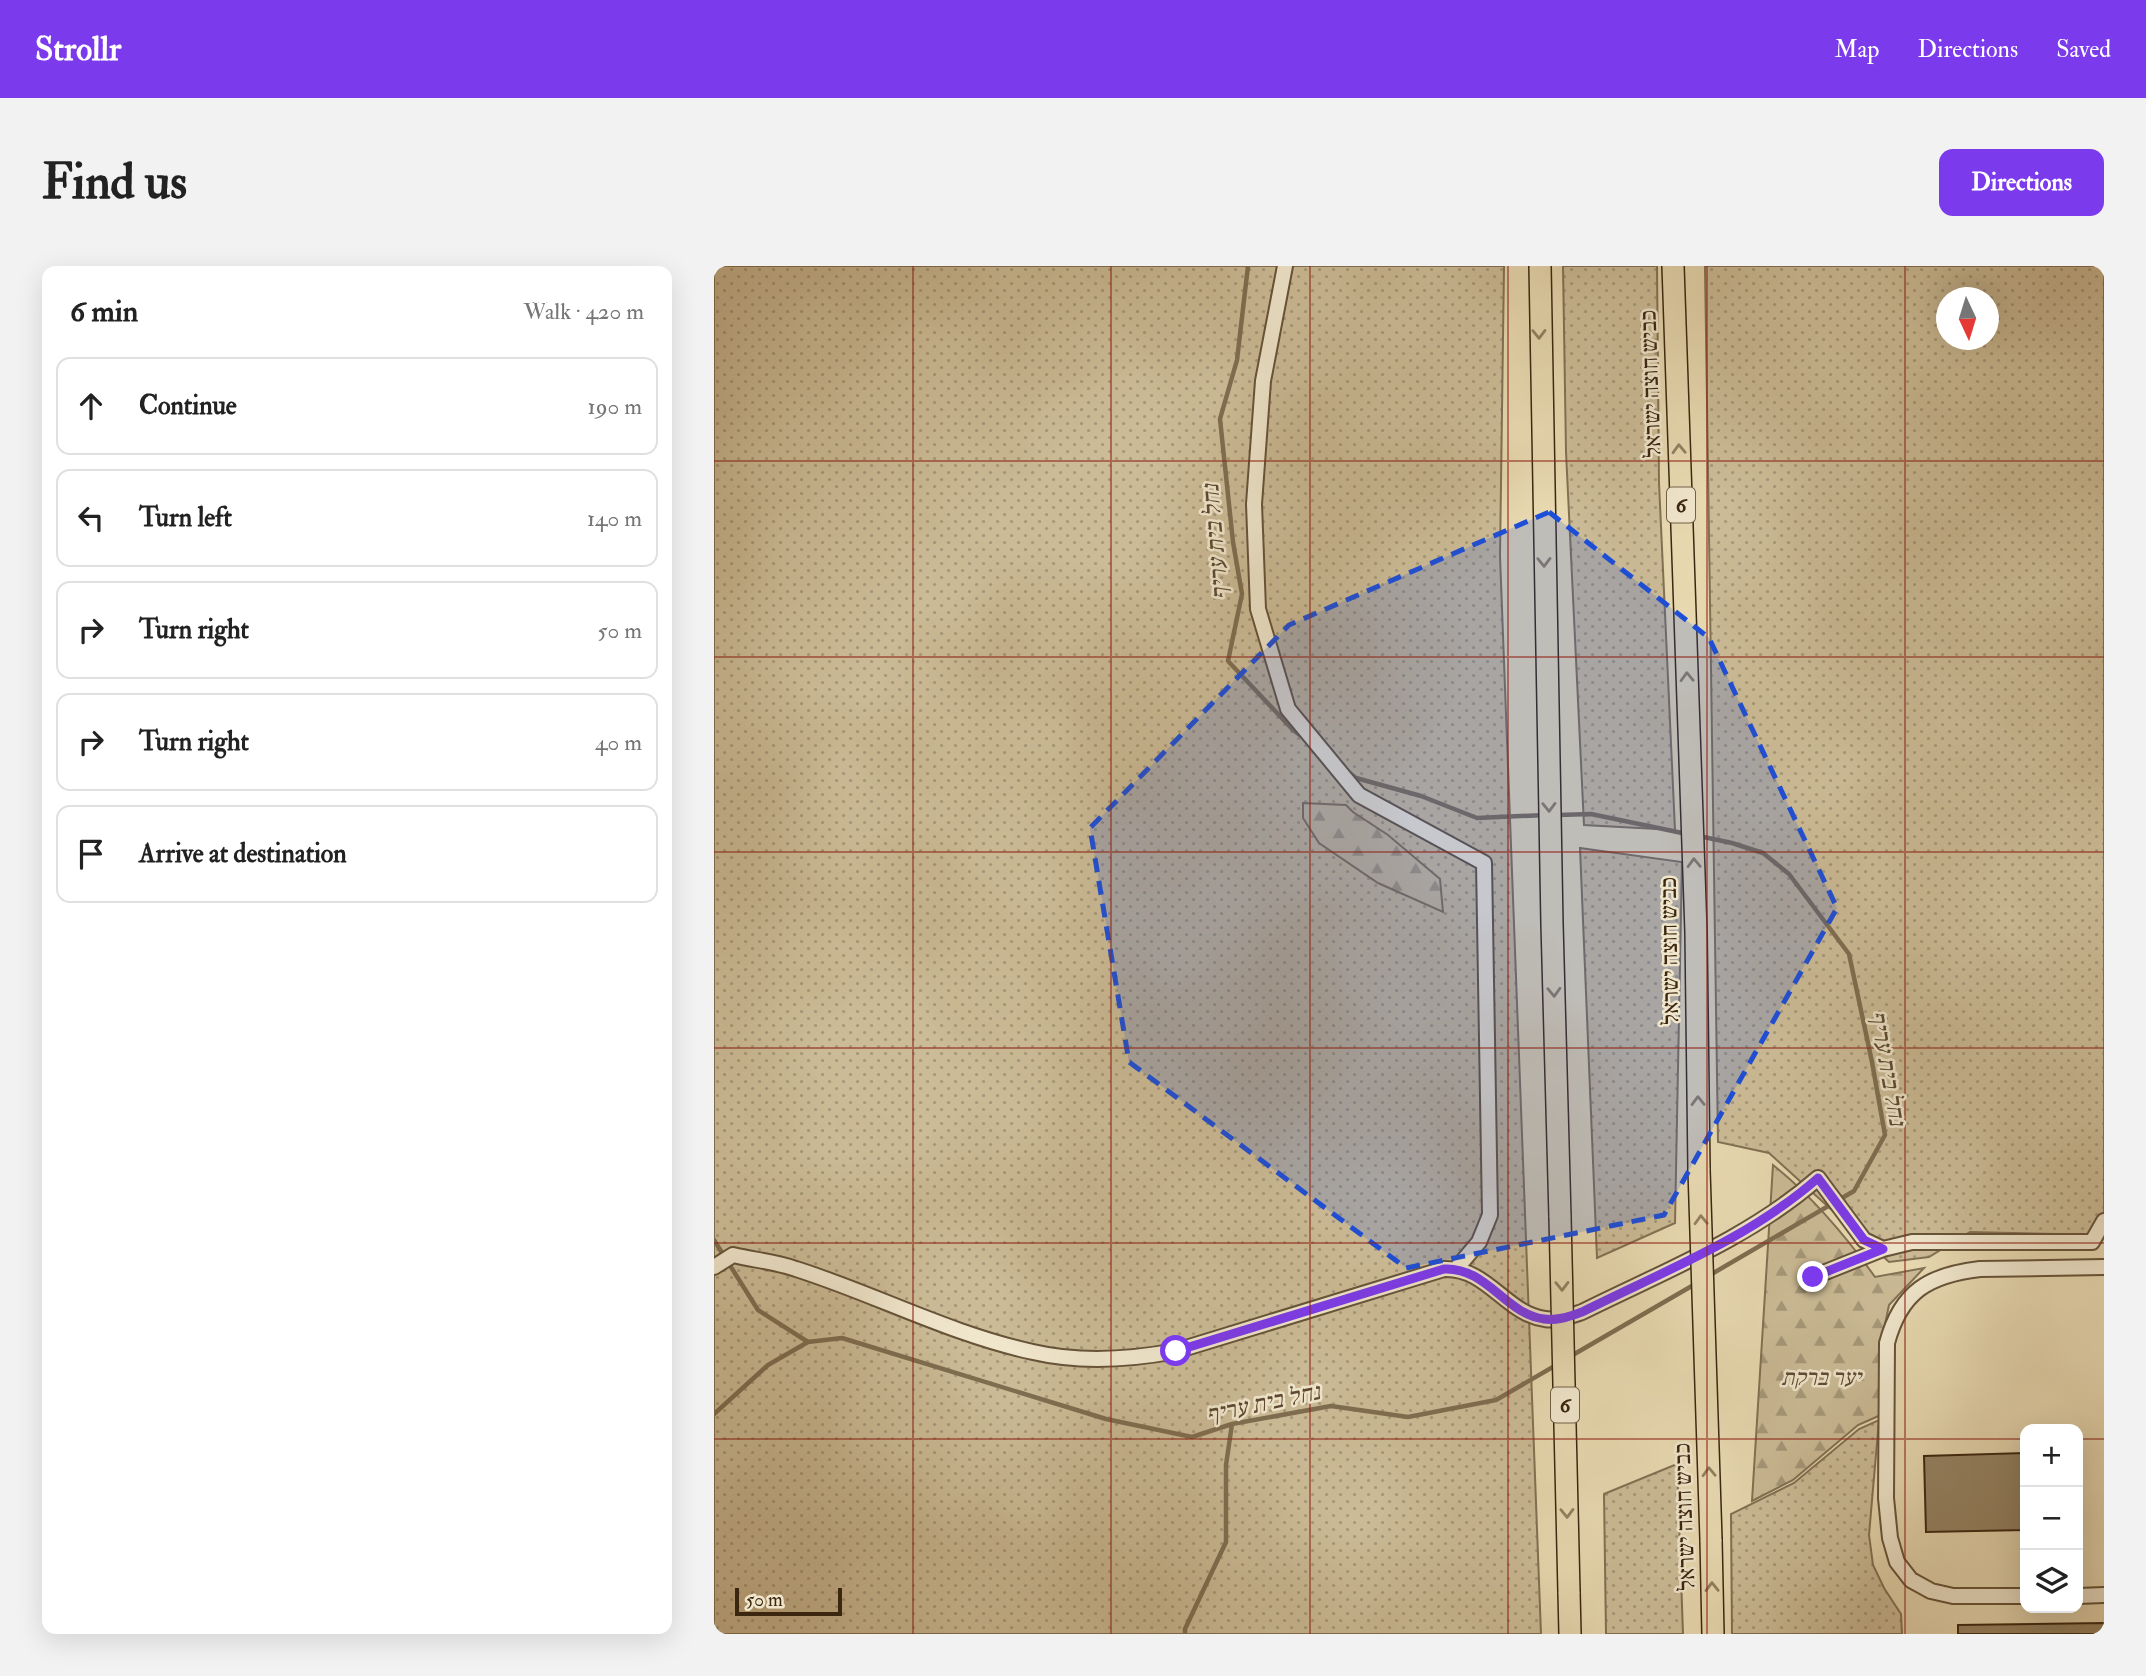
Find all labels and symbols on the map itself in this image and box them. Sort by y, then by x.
north arrow [1936,287,1999,350]
street label: כביש חוצה ישראל [1633,309,1668,459]
one-way arrow [1531,329,1547,340]
one-way arrow [1671,444,1687,454]
water label: נחל בית עריף [1195,481,1236,601]
road number: 6 [1667,488,1695,522]
one-way arrow [1537,556,1552,567]
one-way arrow [1679,671,1694,682]
one-way arrow [1542,801,1557,812]
one-way arrow [1686,858,1701,869]
street label: כביש חוצה ישראל [1654,877,1685,1025]
one-way arrow [1546,987,1561,998]
water label: נחל בית עריף [1862,1009,1913,1130]
one-way arrow [1690,1096,1706,1106]
one-way arrow [1693,1214,1708,1225]
route end [1797,1261,1828,1292]
one-way arrow [1554,1281,1570,1291]
route start [1160,1335,1191,1366]
park label: יער ברקת [1781,1363,1864,1392]
water label: נחל בית עריף [1203,1376,1325,1431]
road number: 6 [1551,1388,1579,1422]
street label: כביש חוצה ישראל [1667,1442,1702,1592]
one-way arrow [1701,1466,1716,1477]
one-way arrow [1559,1508,1575,1519]
one-way arrow [1704,1581,1720,1592]
scale bar [735,1585,842,1617]

